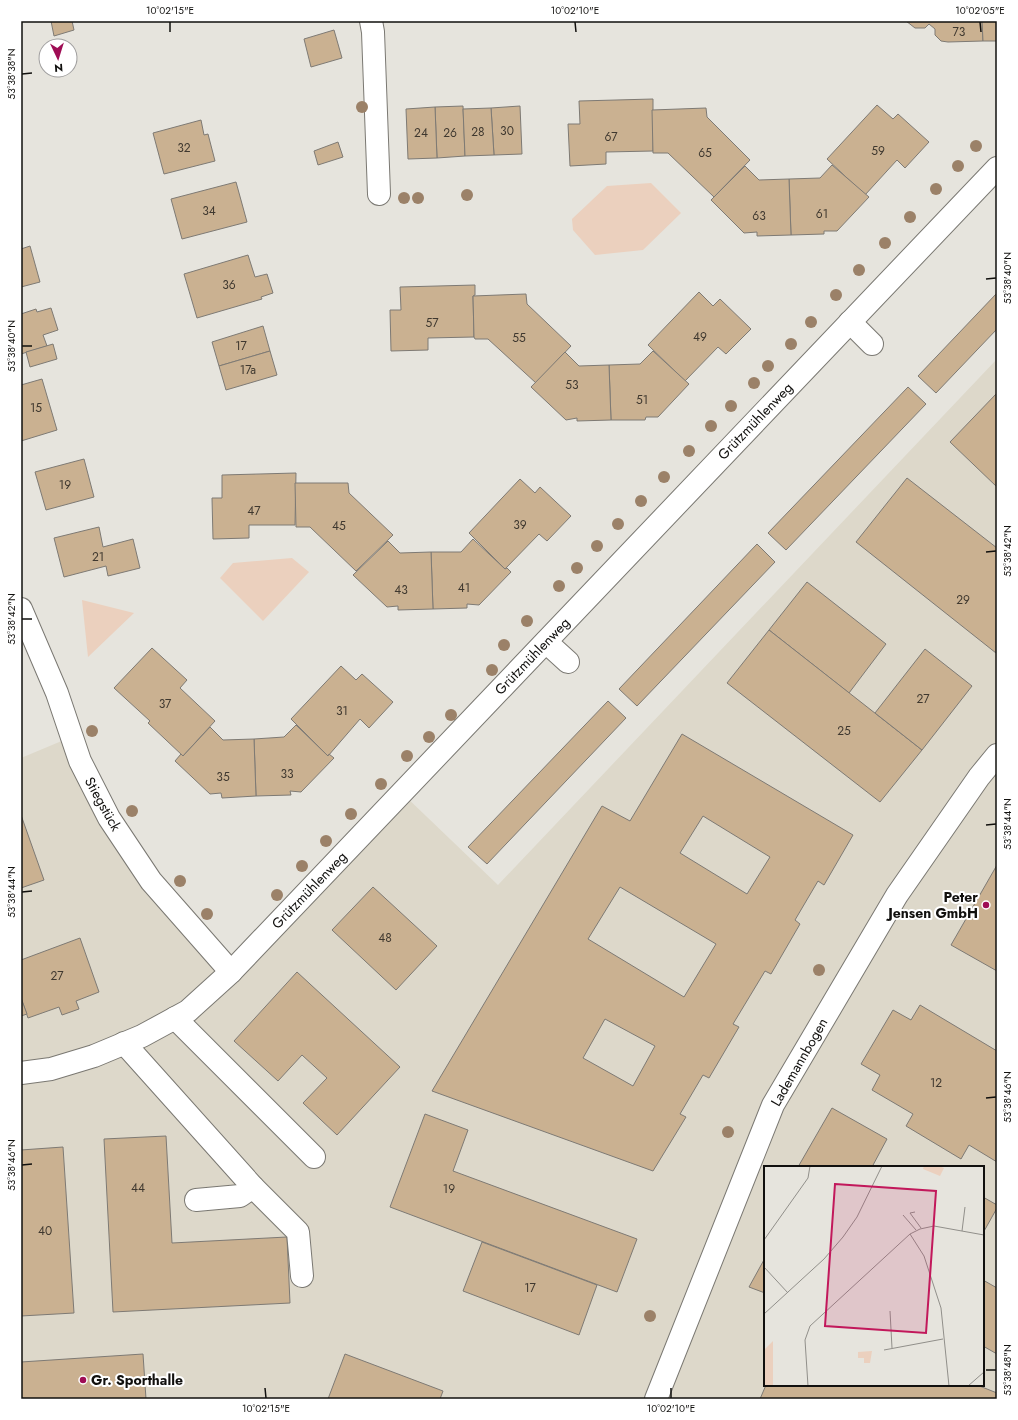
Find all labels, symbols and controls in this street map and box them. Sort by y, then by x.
text: 10°02'15"E [146,3,194,18]
text: 10°02'10"E [551,3,599,18]
text: 10°02'05"E [955,3,1005,18]
house number: 73 [953,23,966,41]
north arrow [38,38,78,78]
text: 53°38'38"N [4,49,19,99]
text: N [54,60,64,76]
house number: 30 [500,122,514,140]
house number: 28 [471,123,485,141]
house number: 24 [414,124,428,142]
house number: 26 [443,124,457,142]
house number: 67 [604,128,618,146]
house number: 32 [177,139,191,157]
house number: 59 [871,142,885,160]
house number: 65 [698,144,712,162]
house number: 34 [202,202,216,220]
house number: 61 [816,205,828,223]
house number: 63 [752,207,766,225]
text: 53°38'40"N [1000,252,1015,304]
house number: 36 [222,276,236,294]
house number: 57 [425,314,439,332]
text: 53°38'40"N [4,320,19,372]
house number: 49 [693,328,707,346]
house number: 55 [512,329,526,347]
house number: 17 [235,337,248,355]
house number: 17a [240,361,256,379]
house number: 53 [565,376,579,394]
street label: Grützmühlenweg [713,378,797,464]
house number: 51 [636,391,648,409]
house number: 15 [30,399,42,417]
house number: 19 [59,476,71,494]
house number: 47 [247,502,261,520]
house number: 39 [513,516,527,534]
house number: 45 [332,517,346,535]
text: 53°38'42"N [1000,525,1015,577]
house number: 21 [92,548,104,566]
house number: 41 [458,579,470,597]
house number: 43 [394,581,408,599]
house number: 29 [956,591,970,609]
text: 53°38'42"N [4,593,19,645]
street label: Grützmühlenweg [490,613,574,699]
house number: 27 [916,690,930,708]
house number: 37 [159,695,172,713]
house number: 31 [336,702,348,720]
house number: 25 [837,722,851,740]
house number: 33 [280,765,294,783]
house number: 35 [216,768,230,786]
street label: Stiegstück [80,773,126,835]
text: 53°38'44"N [1000,798,1015,850]
street label: Grützmühlenweg [267,847,351,933]
text: 53°38'44"N [4,866,19,918]
place label: Peter Jensen GmbH [885,887,978,923]
marker: Peter Jensen GmbH [981,900,991,910]
house number: 48 [378,929,392,947]
house number: 27 [50,967,64,985]
street label: Lademannbogen [766,1014,832,1110]
text: 53°38'46"N [1000,1071,1015,1123]
house number: 12 [930,1074,942,1092]
text: 53°38'46"N [4,1139,19,1191]
inset map [764,1166,984,1386]
house number: 44 [131,1179,145,1197]
house number: 19 [443,1180,455,1198]
house number: 40 [38,1222,52,1240]
house number: 17 [524,1279,537,1297]
text: 53°38'48"N [1000,1344,1015,1396]
place label: Gr. Sporthalle [91,1370,183,1390]
marker: Gr. Sporthalle [78,1375,88,1385]
text: 10°02'15"E [242,1401,290,1416]
text: 10°02'10"E [647,1401,695,1416]

